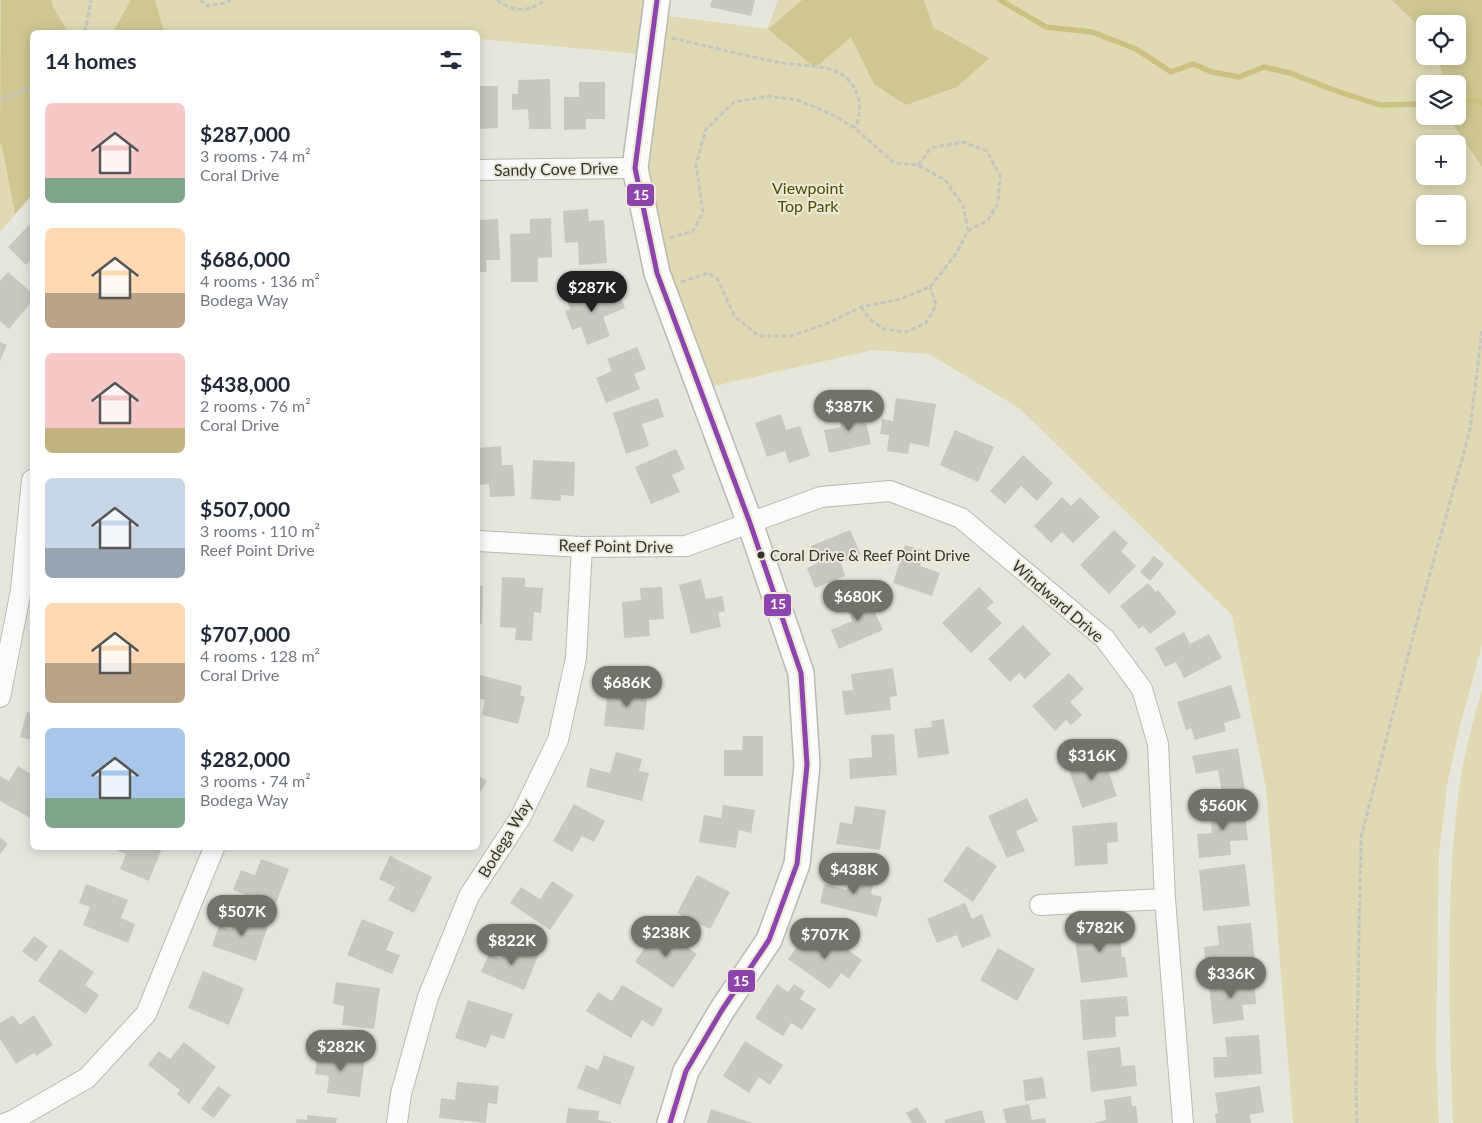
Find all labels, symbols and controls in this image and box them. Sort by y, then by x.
map controls [1416,15,1466,245]
button: locate [1416,15,1466,65]
icon: filters [437,46,465,74]
text: 14 homes [45,48,136,73]
button: layers [1416,75,1466,125]
text: $287,000 [200,121,290,146]
icon: home [85,123,145,183]
button: + [1416,135,1466,185]
text: 3 rooms · 74 m² [200,146,311,165]
street label: Sandy Cove Drive [494,158,618,179]
text: Coral Drive [200,165,279,184]
park label: Viewpoint Top Park [772,178,844,215]
line badge: 15 [626,183,655,207]
text: 15 [633,186,649,203]
button: − [1416,195,1466,245]
text: $686,000 [200,246,290,271]
icon: home [85,248,145,308]
pin: $287K [557,270,627,313]
text: 4 rooms · 136 m² [200,271,320,290]
text: $287K [568,277,616,296]
text: Bodega Way [200,290,289,309]
text: $438,000 [200,371,290,396]
icon: home [85,373,145,433]
pin: $387K [814,390,884,432]
text: 2 rooms · 76 m² [200,396,311,415]
text: $387K [825,396,873,415]
text: Coral Drive [200,415,279,434]
text: $507,000 [200,496,290,521]
icon: home [85,498,145,558]
text: 3 rooms · 110 m² [200,521,320,540]
street label: Reef Point Drive [559,535,673,556]
text: Reef Point Drive [200,540,315,559]
place label: Coral Drive & Reef Point Drive [770,546,970,564]
marker: Coral Drive & Reef Point Drive [756,550,766,560]
street label: Windward Drive [1009,556,1108,646]
pin: $680K [823,580,893,622]
text: $680K [834,586,882,605]
line badge: 15 [763,593,792,617]
text: 15 [770,595,786,612]
text: $707,000 [200,621,290,646]
icon: home [85,623,145,683]
text: 4 rooms · 128 m² [200,646,320,665]
text: Coral Drive [200,665,279,684]
pin: $686K [592,666,662,708]
text: $686K [603,672,651,691]
pin: $316K [1057,738,1127,781]
text: $316K [1068,745,1116,764]
text: $282,000 [200,746,290,771]
icon: home [85,748,145,808]
text: 3 rooms · 74 m² [200,771,311,790]
pin: $560K [1188,788,1258,831]
text: Bodega Way [200,790,289,809]
street label: Bodega Way [474,794,536,881]
text: $560K [1199,795,1247,814]
pin: $438K [819,852,889,895]
text: $438K [830,859,878,878]
pin: $507K [207,894,277,937]
text: $507K [218,901,266,920]
pin: $782K [1065,910,1135,953]
pin: $238K [631,916,701,958]
text: $782K [1076,917,1124,936]
pin: $707K [790,918,860,960]
text: $238K [642,922,690,941]
pin: $822K [477,924,547,966]
text: $707K [801,924,849,943]
text: $822K [488,930,536,949]
pin: $336K [1196,956,1266,999]
text: $336K [1207,963,1255,982]
line badge: 15 [727,969,756,993]
text: 15 [733,972,749,989]
pin: $282K [306,1030,376,1072]
text: $282K [317,1036,365,1055]

